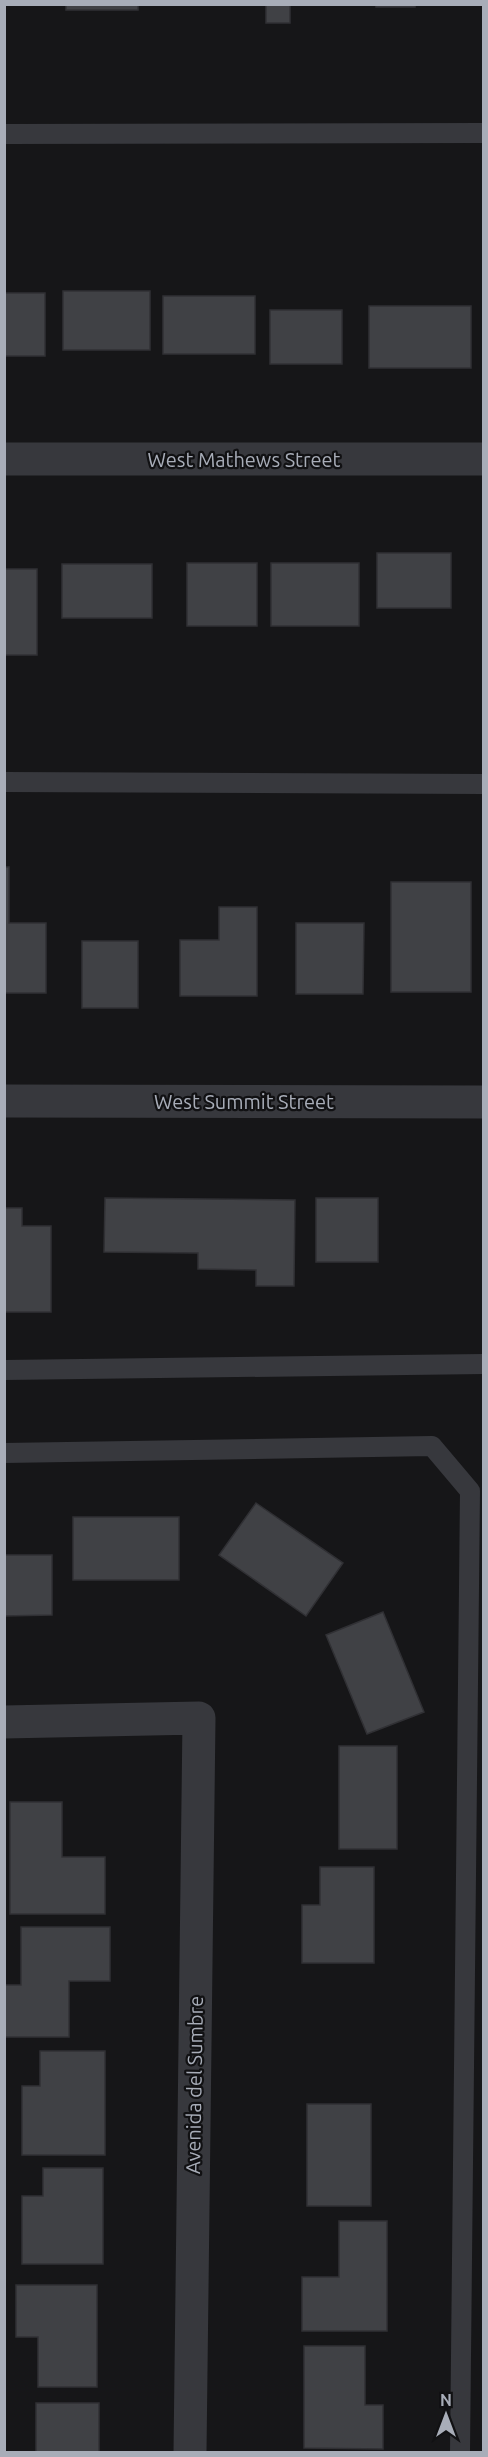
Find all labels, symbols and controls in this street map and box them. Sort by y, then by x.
street label: West Mathews Street [148,448,341,471]
street label: West Summit Street [154,1090,334,1113]
street label: Avenida del Sumbre [181,1996,207,2174]
north arrow [416,2385,476,2445]
text: N [440,2391,452,2409]

